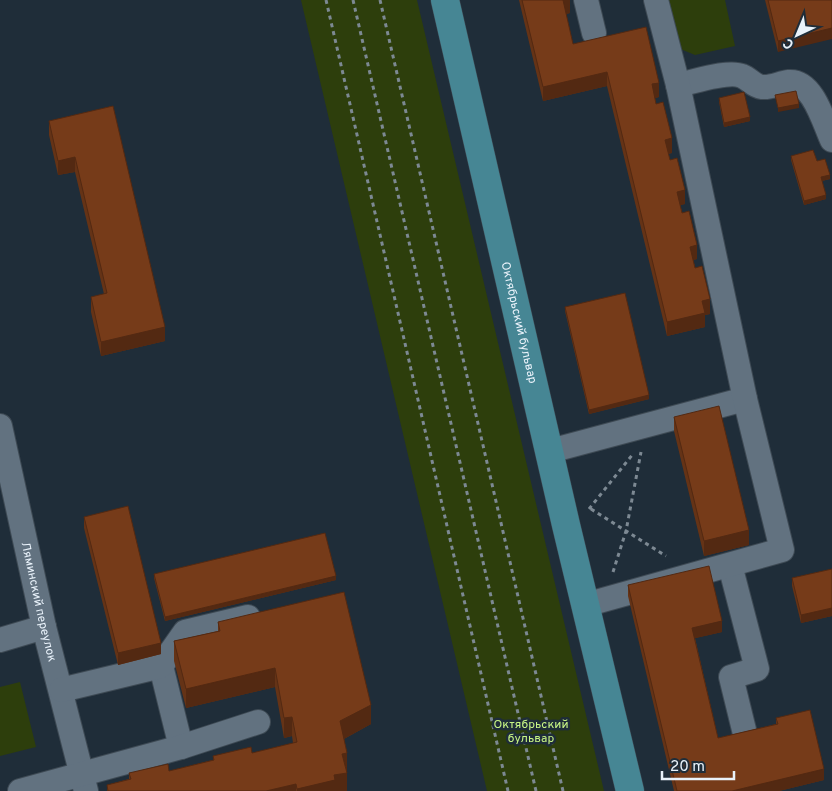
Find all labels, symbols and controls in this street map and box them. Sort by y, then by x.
north arrow [772,10,822,60]
text: С [780,34,798,52]
street label: Октябрьский бульвар [497,260,540,385]
street label: Ляминский переулок [17,541,60,664]
park label: Октябрьский бульвар [494,717,568,747]
scale bar [662,748,734,780]
text: 20 m [670,758,705,777]

